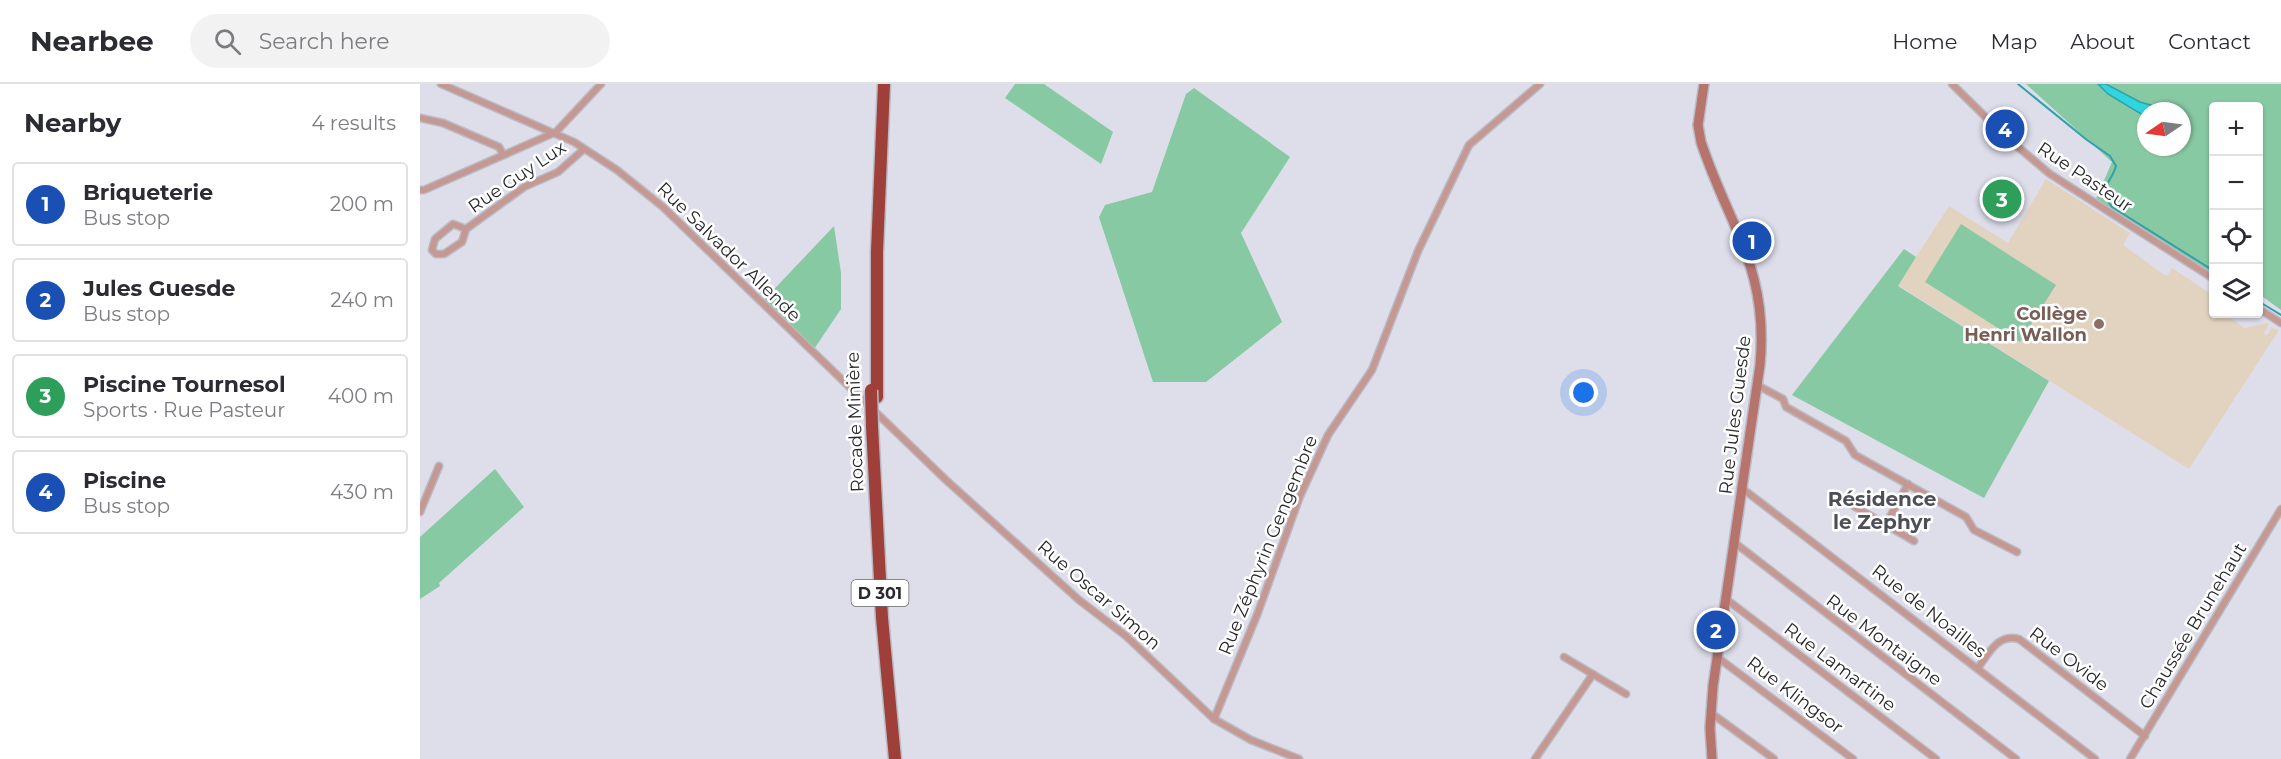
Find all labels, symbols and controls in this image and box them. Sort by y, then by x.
search box [190,14,610,68]
text: Nearbee [30,24,154,58]
icon: search [211,25,244,58]
text: Search here [259,28,390,55]
text: Home [1892,29,1957,54]
text: Map [1990,29,2037,54]
text: About [2070,29,2135,54]
text: Contact [2168,29,2251,54]
north arrow [2137,102,2191,156]
map controls [2209,102,2263,318]
button: + [2209,102,2263,156]
pin: 4 [1986,106,2024,152]
text: Nearby [24,107,121,139]
text: 4 results [311,111,396,135]
street label: Rue Guy Lux [464,136,570,218]
street label: Rue Pasteur [2033,137,2137,217]
button: − [2209,156,2263,210]
pin: 3 [1982,176,2022,222]
street label: Rue Salvador Allende [653,178,806,326]
text: Briqueterie [83,179,213,206]
text: 1 [42,192,49,216]
text: 200 m [330,192,394,216]
text: Bus stop [83,206,170,230]
button: locate [2209,210,2263,264]
pin: 1 [1732,218,1772,264]
button: layers [2209,264,2263,318]
text: Jules Guesde [83,275,235,302]
text: 2 [40,288,51,312]
text: 240 m [330,288,394,312]
text: Bus stop [83,302,170,326]
place label: Collège Henri Wallon [1964,303,2087,346]
marker: Collège Henri Wallon [2092,317,2106,331]
street label: Rue Jules Guesde [1714,334,1756,496]
street label: Rocade Minière [842,351,868,493]
text: Piscine Tournesol [83,371,286,398]
your location [1569,378,1598,407]
text: 3 [40,384,51,408]
text: 400 m [328,384,394,408]
text: Sports · Rue Pasteur [83,398,285,422]
street label: Rue Zéphyrin Gengembre [1214,432,1322,658]
text: Piscine [83,467,166,494]
text: 4 [39,480,52,504]
text: 430 m [330,480,394,504]
district label: Résidence le Zephyr [1828,487,1936,534]
text: Bus stop [83,494,170,518]
street label: Rue Oscar Simon [1033,536,1165,654]
street label: Chaussée Brunehaut [2135,539,2251,713]
street label: Rue de Noailles [1867,559,1991,663]
road number: D 301 [852,580,908,606]
street label: Rue Montaigne [1822,589,1946,691]
pin: 2 [1696,608,1736,652]
street label: Rue Lamartine [1780,618,1900,716]
street label: Rue Ovide [2025,622,2113,696]
street label: Rue Klingsor [1742,652,1848,738]

